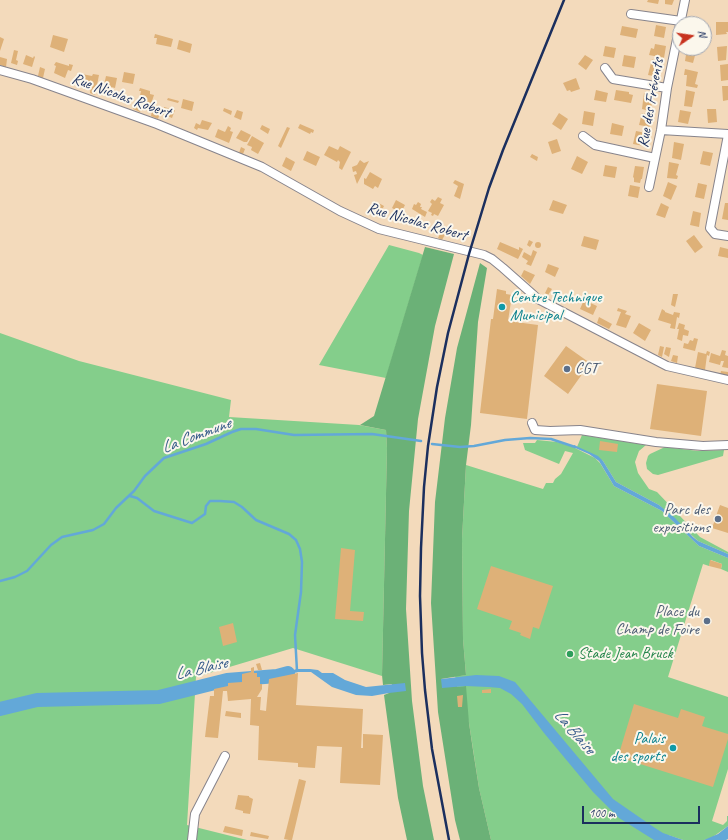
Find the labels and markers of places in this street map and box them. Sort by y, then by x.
place label: Centre Technique Municipal [510,288,601,326]
marker: Centre Technique Municipal [497,302,507,312]
place label: CGT [575,359,598,379]
marker: CGT [562,364,572,374]
place label: Parc des expositions [652,500,710,538]
marker: Parc des expositions [713,514,723,524]
place label: Place du Champ de Foire [615,602,699,640]
marker: Place du Champ de Foire [702,616,712,626]
place label: Stade Jean Bruck [578,644,673,664]
marker: Stade Jean Bruck [565,649,575,659]
place label: Palais des sports [611,729,665,767]
marker: Palais des sports [668,743,678,753]

